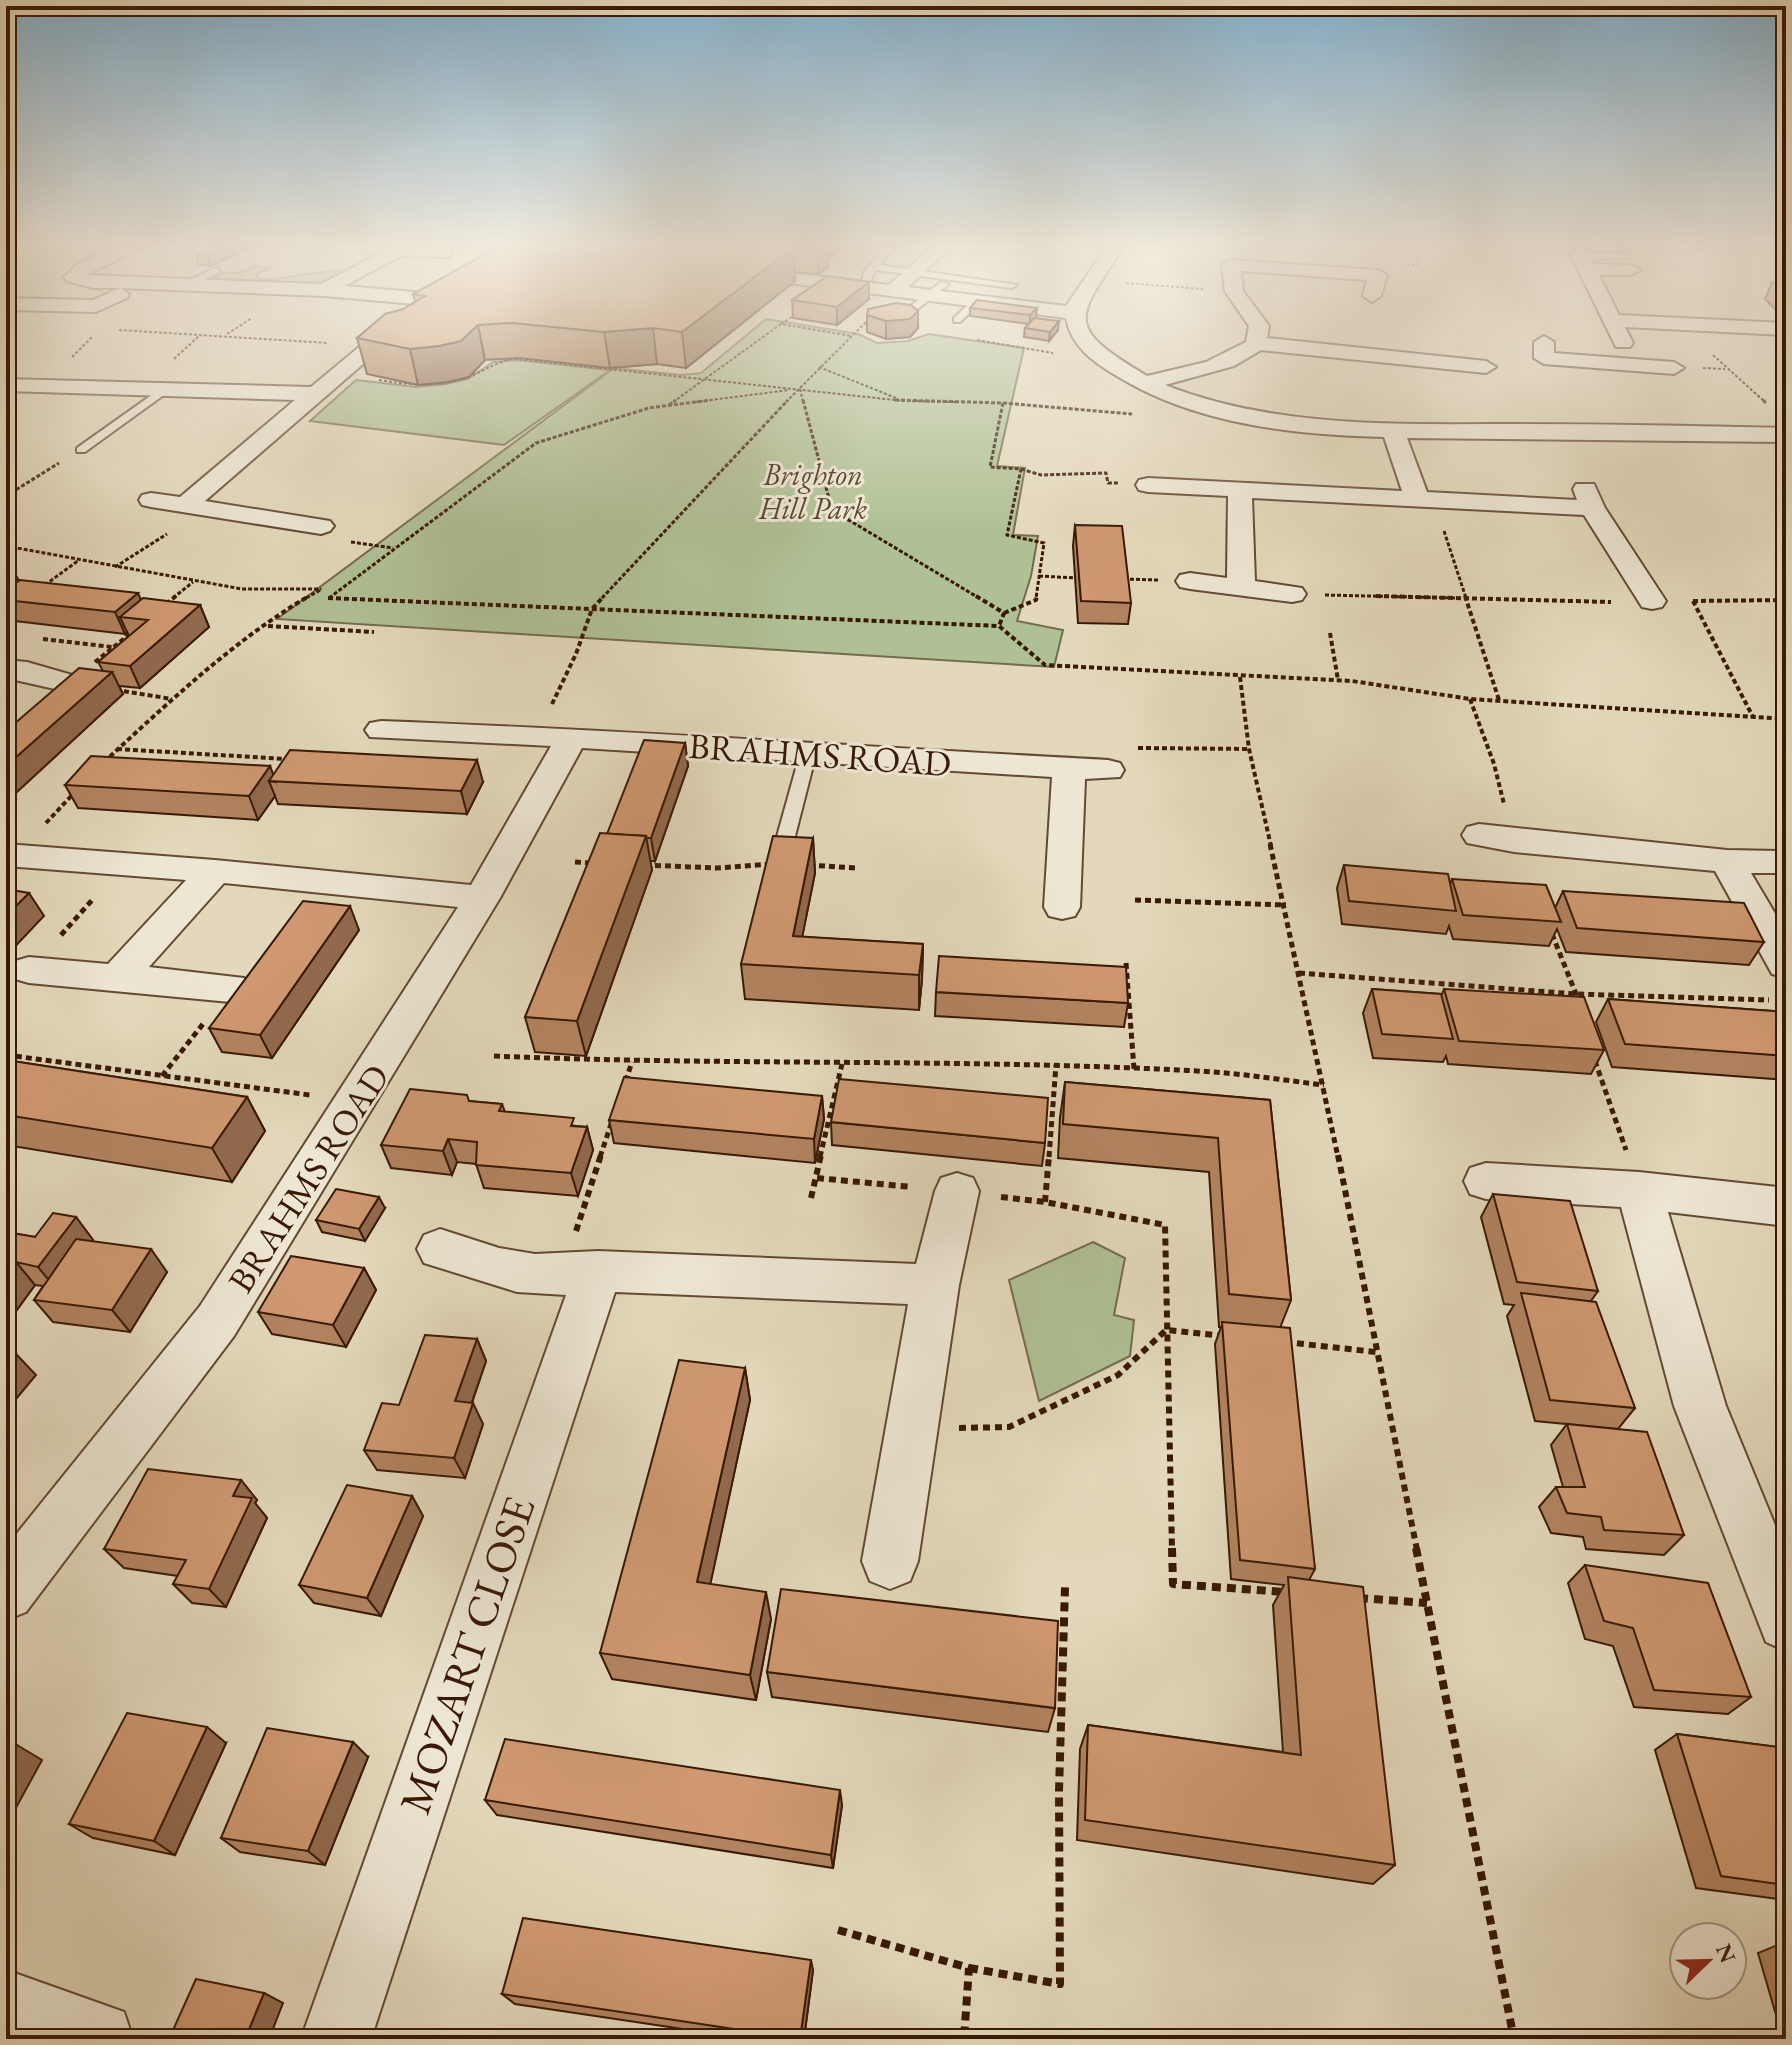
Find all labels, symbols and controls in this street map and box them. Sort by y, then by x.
park label: Brighton Hill Park [758,455,867,528]
street label: BRAHMS ROAD [687,722,953,787]
street label: BRAHMS ROAD [217,1055,400,1301]
street label: MOZART CLOSE [386,1489,547,1821]
north arrow [1668,1921,1748,2001]
text: N [1709,1940,1743,1967]

